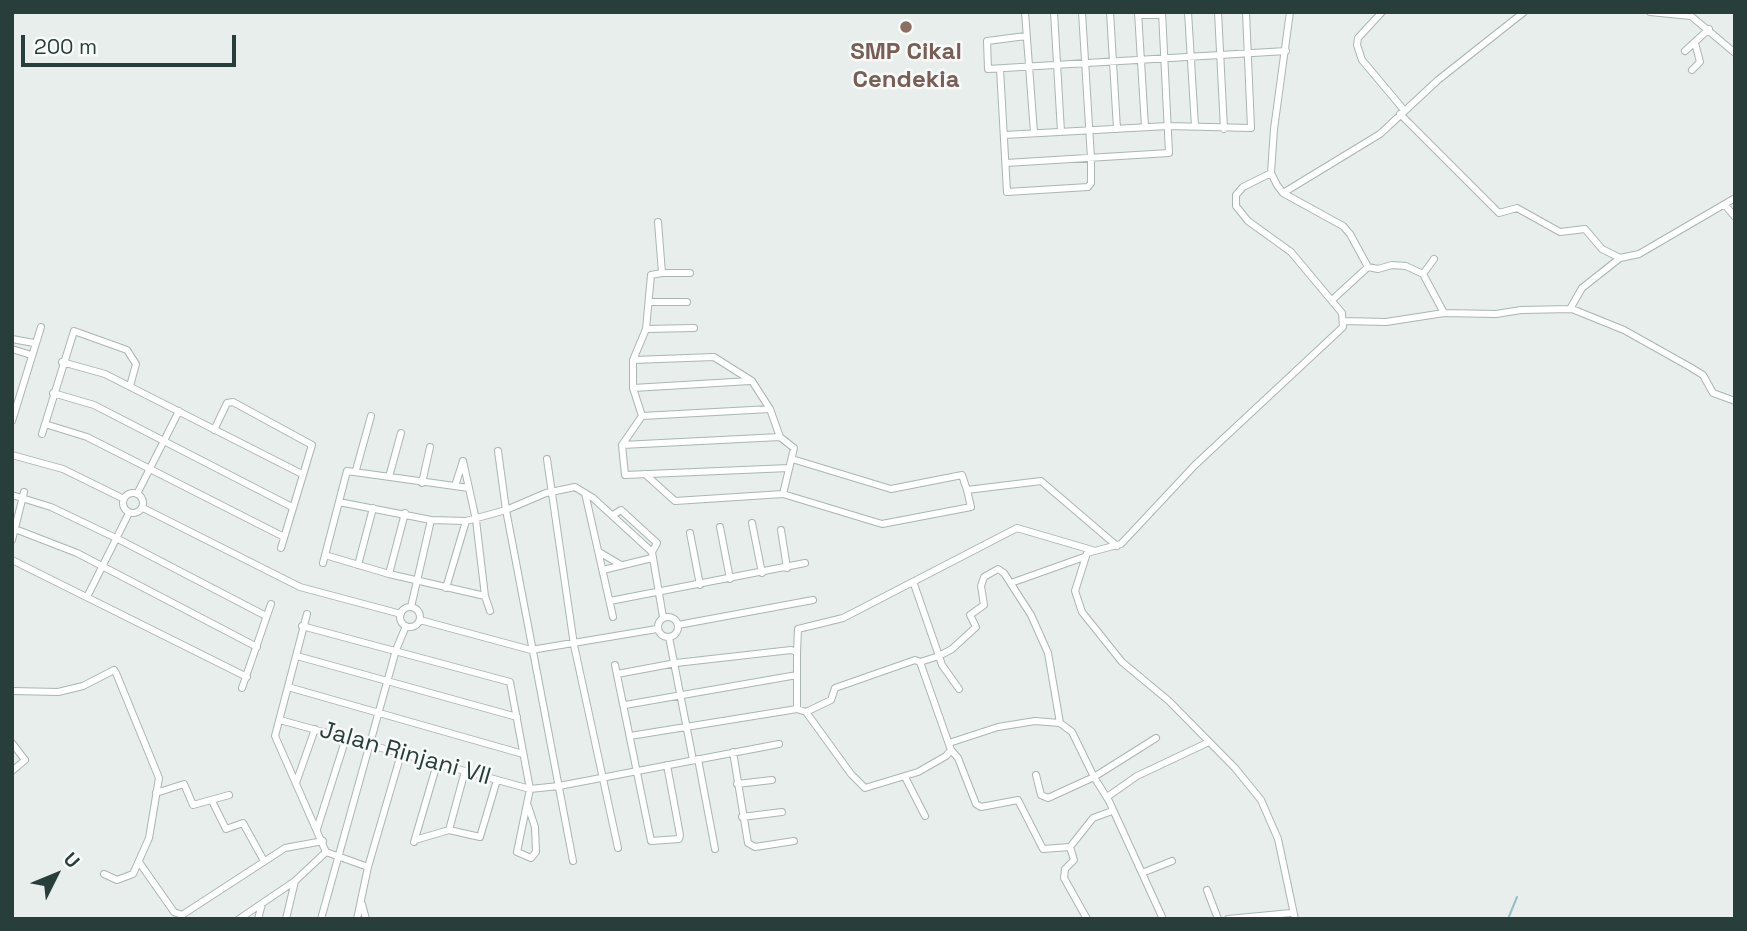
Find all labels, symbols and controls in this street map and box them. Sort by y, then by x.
marker: SMP Cikal Cendekia [898,19,914,35]
scale bar [24,21,240,65]
text: 200 m [34,33,97,60]
place label: SMP Cikal Cendekia [850,38,962,94]
street label: Jalan Rinjani VII [316,716,494,792]
north arrow [21,840,91,910]
text: U [58,847,85,874]

